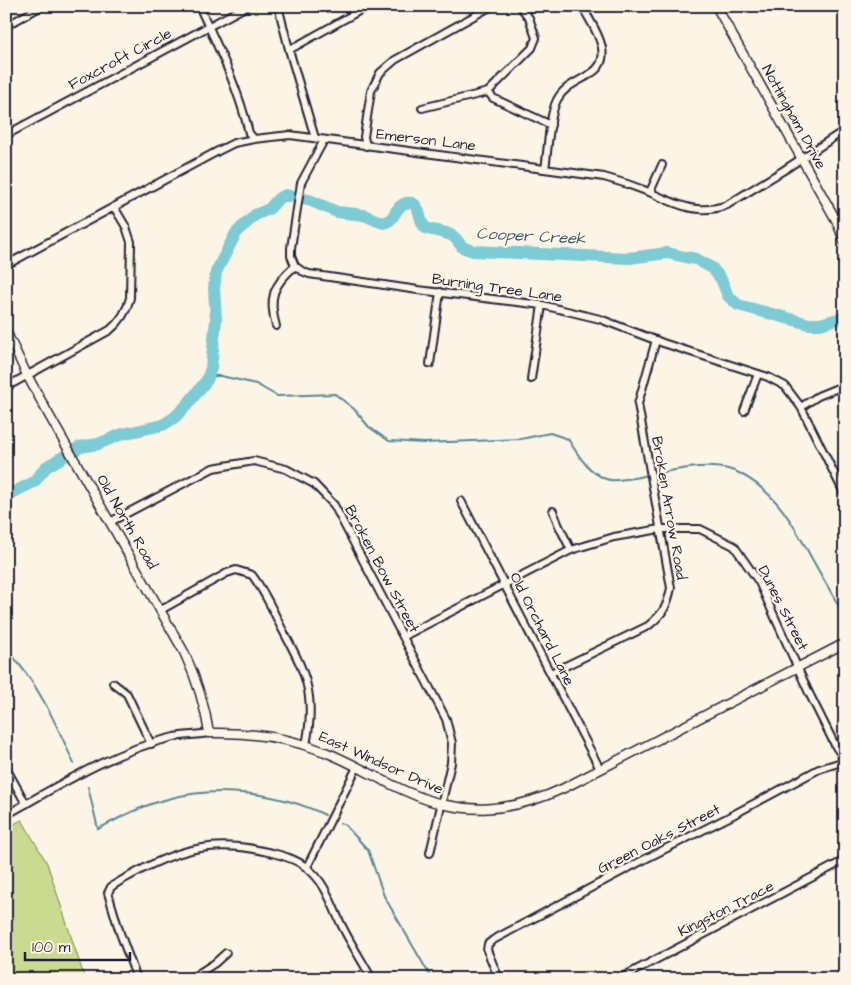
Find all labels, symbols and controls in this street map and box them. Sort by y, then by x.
street label: Foxcroft Circle [65,23,175,95]
street label: Nottingham Drive [756,61,831,173]
street label: Emerson Lane [375,123,477,157]
water label: Cooper Creek [476,222,587,250]
street label: Burning Tree Lane [431,268,563,309]
street label: Broken Arrow Road [646,435,692,582]
street label: Old North Road [91,471,163,573]
street label: Broken Bow Street [339,501,425,637]
street label: Dunes Street [753,562,813,654]
street label: Old Orchard Lane [504,569,580,689]
street label: East Windsor Drive [315,726,447,800]
street label: Green Oaks Street [594,799,724,879]
street label: Kingston Trace [674,876,778,943]
scale bar [25,930,130,962]
text: 100 m [32,937,71,958]

